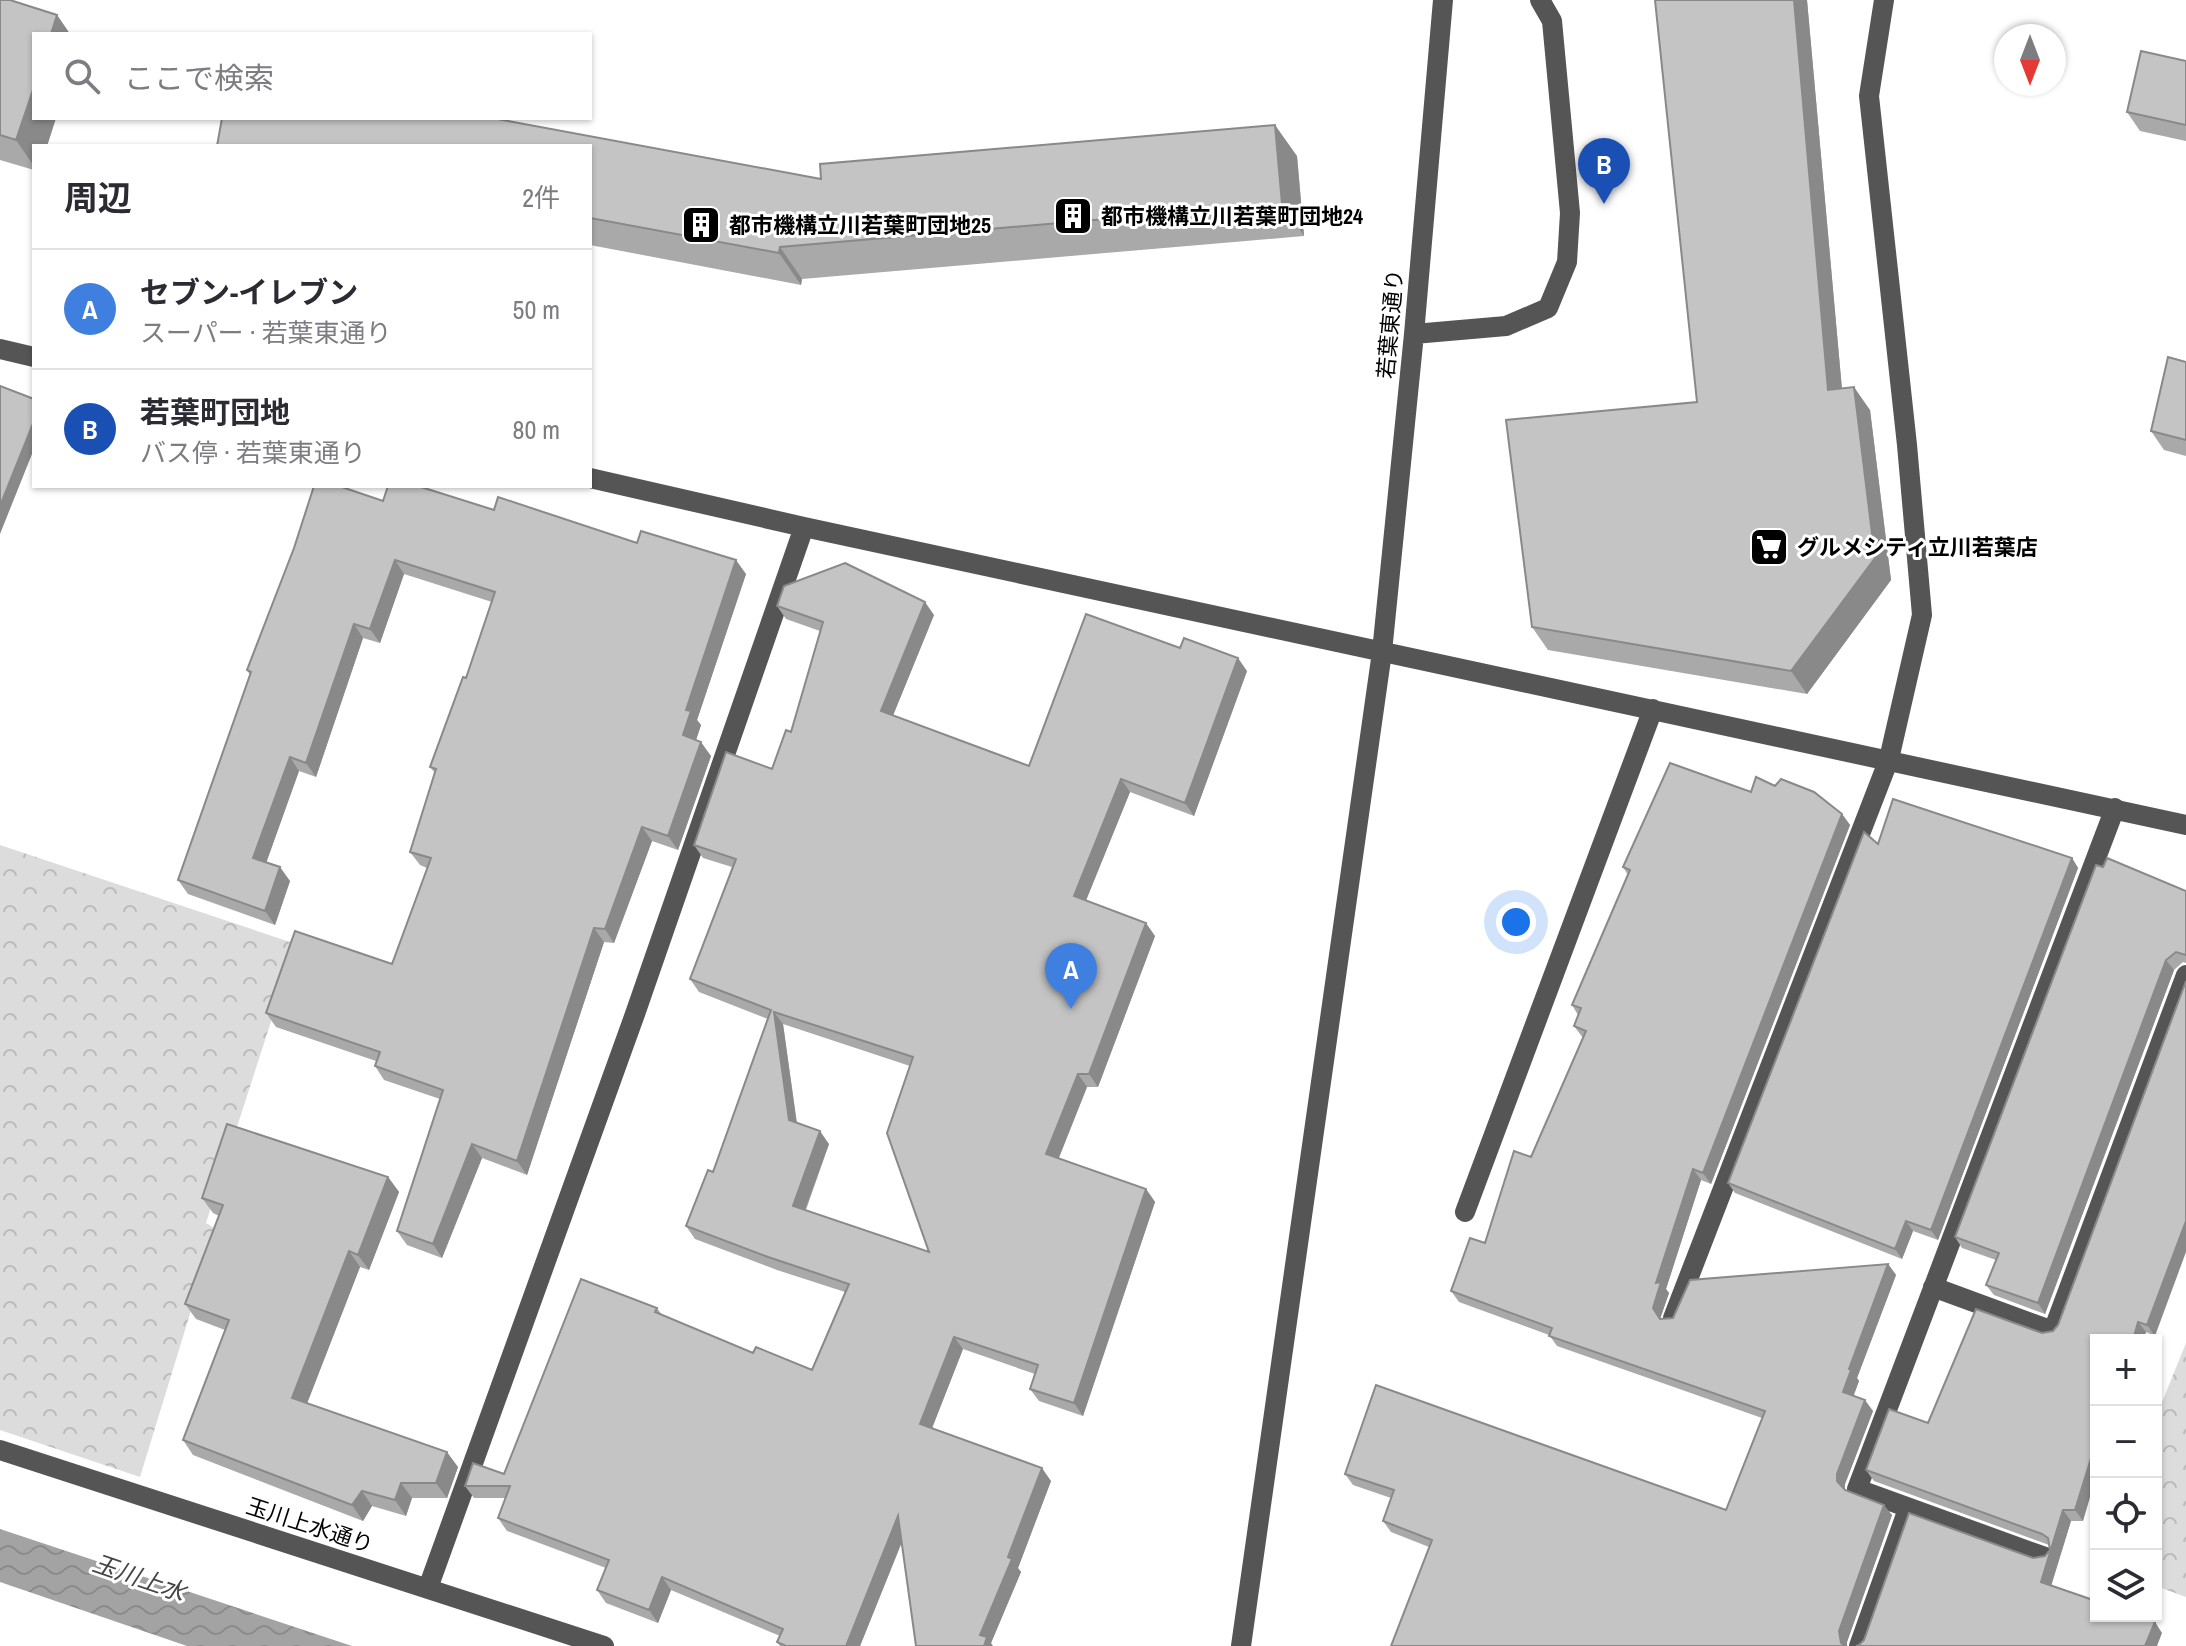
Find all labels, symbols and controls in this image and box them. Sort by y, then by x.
north arrow [1994,24,2066,96]
search box [32,32,592,120]
icon: search [60,54,104,98]
text: ここで検索 [124,58,274,98]
pin: B [1578,138,1630,204]
text: 周辺 [64,175,132,221]
text: 2件 [522,180,560,215]
building icon: 都市機構立川若葉町団地24 [1052,195,1094,237]
place label: 都市機構立川若葉町団地24 [1101,201,1363,231]
building icon: 都市機構立川若葉町団地25 [680,204,722,246]
place label: 都市機構立川若葉町団地25 [729,210,991,240]
street label: 若葉東通り [1370,268,1410,380]
text: セブン-イレブン [140,272,358,312]
text: A [82,292,98,327]
text: 50 m [513,292,560,327]
text: スーパー · 若葉東通り [140,315,392,350]
text: 若葉町団地 [140,392,290,432]
text: B [82,412,98,447]
text: 80 m [513,412,560,447]
text: バス停 · 若葉東通り [140,435,366,470]
supermarket icon: グルメシティ立川若葉店 [1748,526,1790,568]
place label: グルメシティ立川若葉店 [1797,532,2038,562]
your location [1496,902,1536,942]
pin: A [1045,943,1097,1009]
map controls [2090,1334,2162,1622]
button: + [2090,1334,2162,1406]
button: − [2090,1406,2162,1478]
button: locate [2090,1478,2162,1550]
street label: 玉川上水通り [243,1490,377,1560]
water label: 玉川上水 [89,1546,193,1609]
button: layers [2090,1550,2162,1622]

